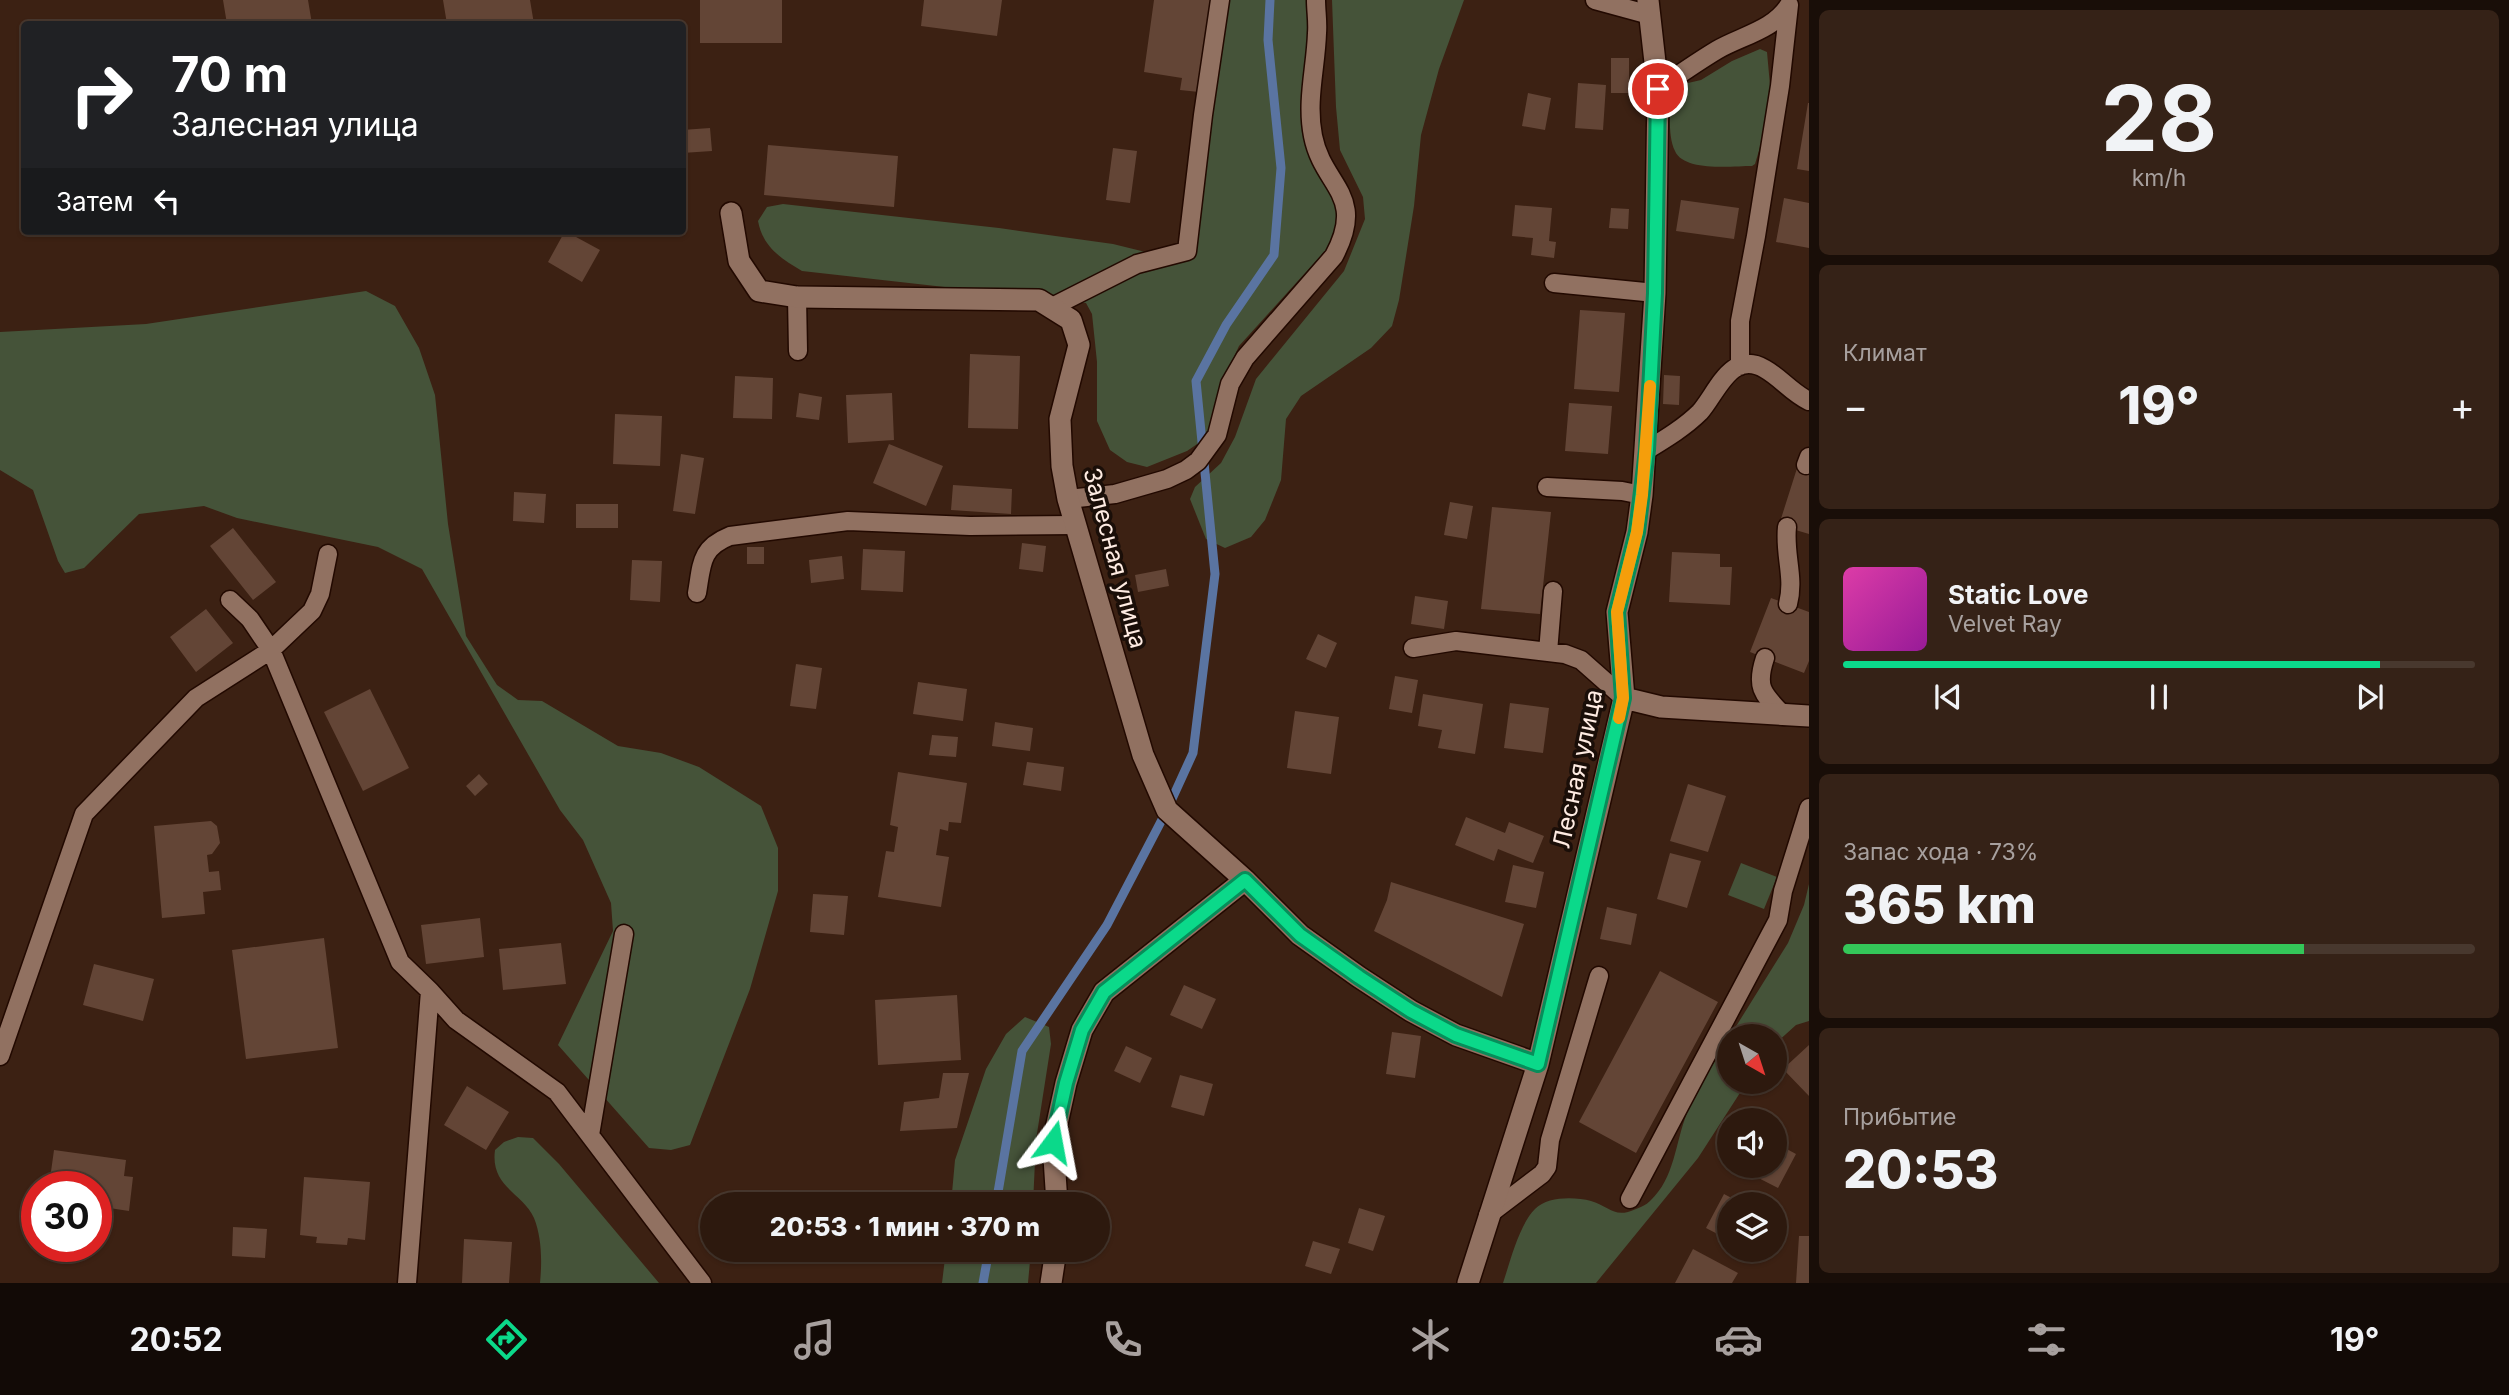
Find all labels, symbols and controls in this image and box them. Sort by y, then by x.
text: 70 m [171,45,288,104]
icon: right [56,49,147,140]
pin [1628,59,1688,119]
text: 28 [2101,63,2217,173]
icon: arrive [1639,70,1677,108]
text: Залесная улица [171,105,419,144]
text: km/h [2132,164,2186,192]
icon: left [148,182,186,220]
text: Затем [56,186,134,217]
text: Климат [1843,339,1927,367]
text: 19° [2118,374,2200,437]
text: − [1843,383,1868,429]
text: + [2450,383,2475,429]
street label: Залесная улица [1077,464,1154,651]
text: Static Love [1948,579,2089,610]
text: Velvet Ray [1948,610,2062,638]
icon: previous [1929,678,1967,716]
icon: pause [2140,678,2178,716]
icon: next [2351,678,2389,716]
street label: Лесная улица [1547,687,1608,851]
text: Запас хода · 73% [1843,838,2038,866]
text: 365 km [1843,873,2036,936]
north arrow [1717,1024,1787,1094]
map controls [1717,1024,1787,1262]
text: Прибытие [1843,1103,1956,1131]
position arrow [1016,1105,1090,1179]
button: sound [1717,1108,1787,1178]
text: 20:53 [1843,1138,1999,1201]
speed limit sign: 30 [21,1171,112,1262]
button: layers [1717,1192,1787,1262]
text: 20:53 · 1 мин · 370 m [770,1211,1040,1242]
icon: directions [482,1315,531,1364]
icon: music [790,1315,839,1364]
icon: phone [1098,1315,1147,1364]
icon: climate [1406,1315,1455,1364]
icon: car [1714,1315,1763,1364]
icon: filters [2022,1315,2071,1364]
text: 20:52 [130,1320,223,1359]
text: 19° [2330,1320,2379,1359]

